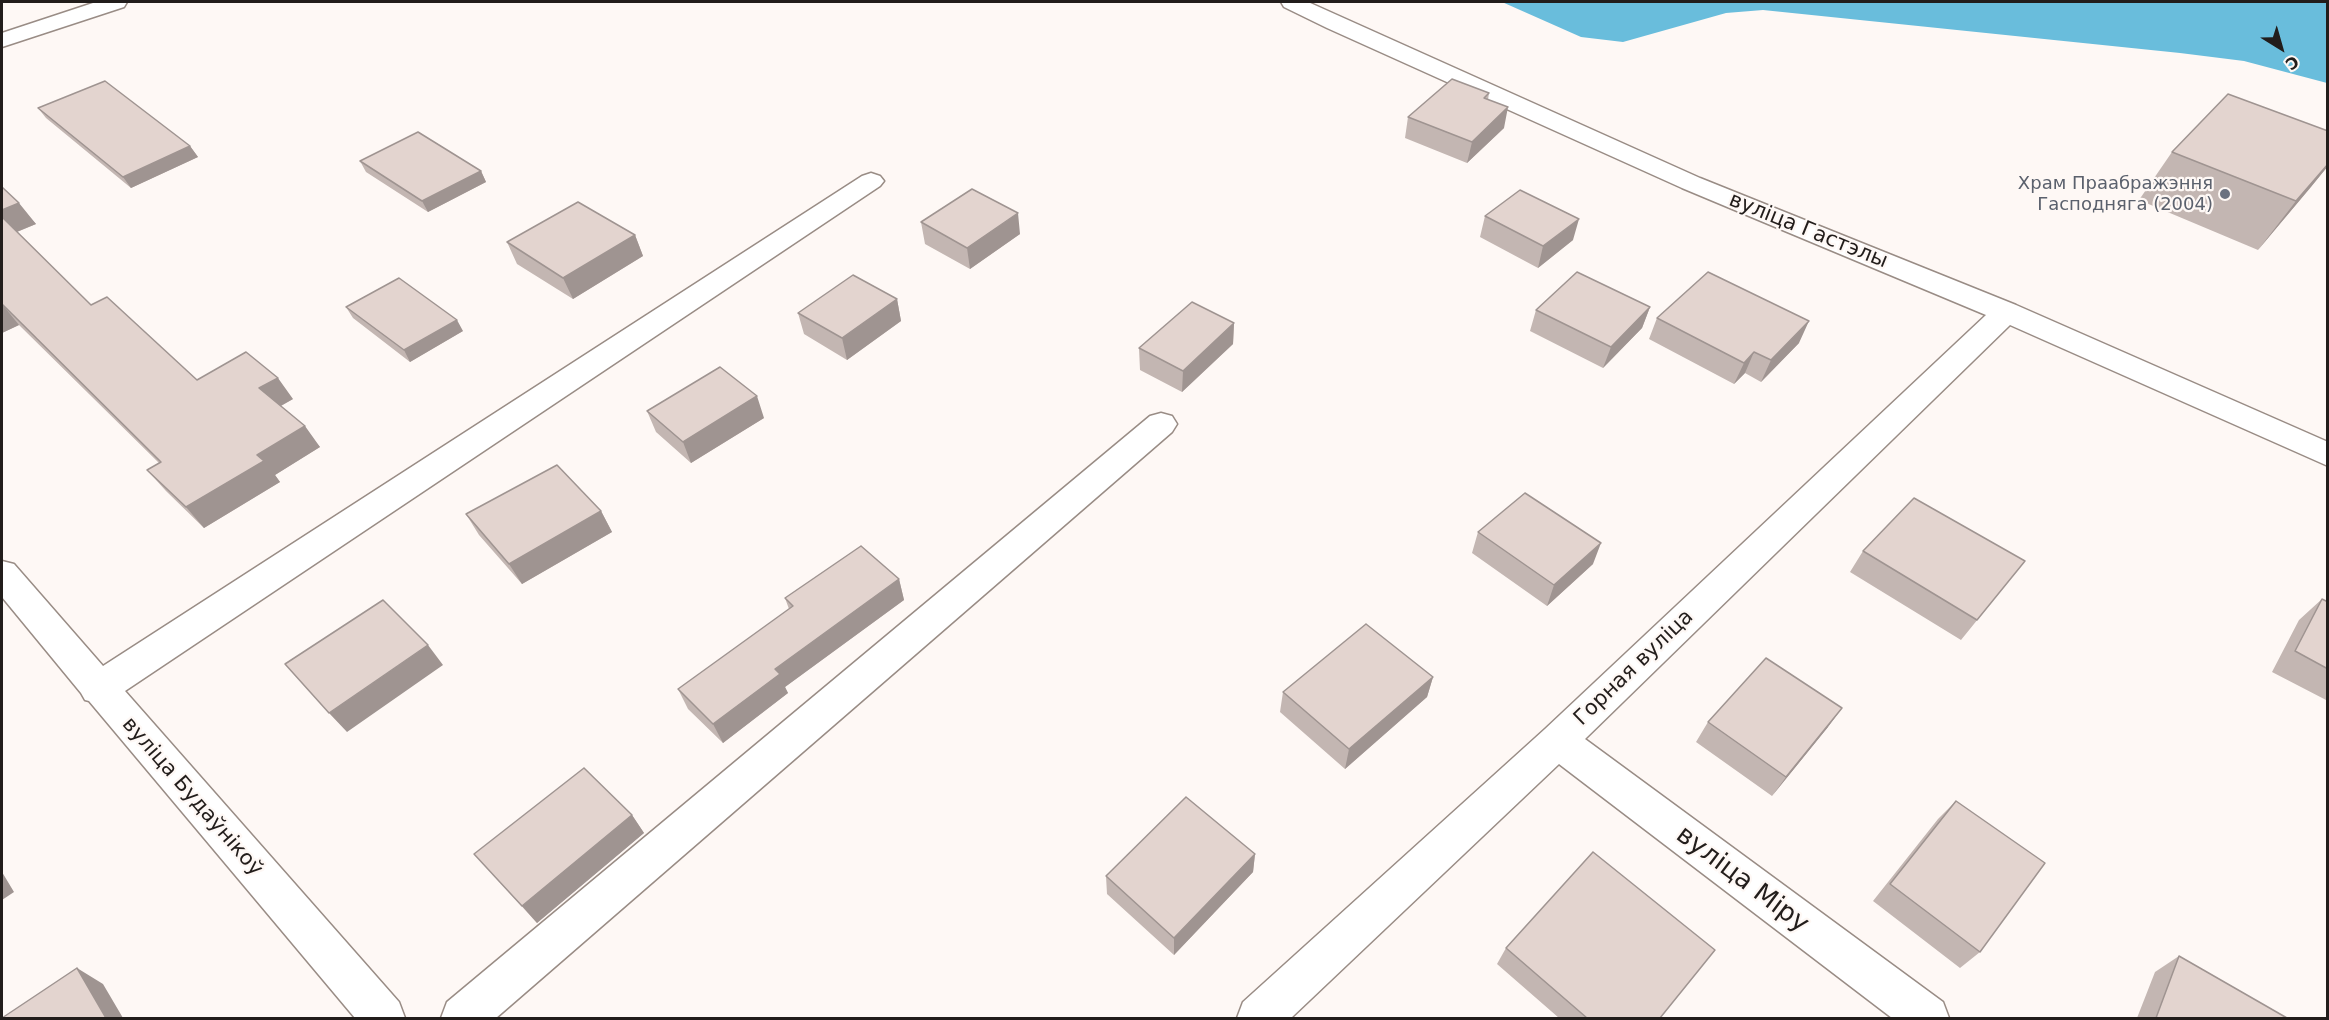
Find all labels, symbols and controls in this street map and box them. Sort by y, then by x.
north arrow [2251,18,2311,78]
text: С [2282,52,2303,74]
place label: Храм Праабражэння Гасподняга (2004) [2018,173,2213,216]
marker: Храм Праабражэння Гасподняга (2004) [2218,187,2232,201]
street label: вуліца Гастэлы [1725,188,1891,274]
street label: Горная вуліца [1569,605,1699,731]
street label: вуліца Будаўнікоў [116,712,268,882]
street label: вуліца Міру [1670,820,1814,940]

